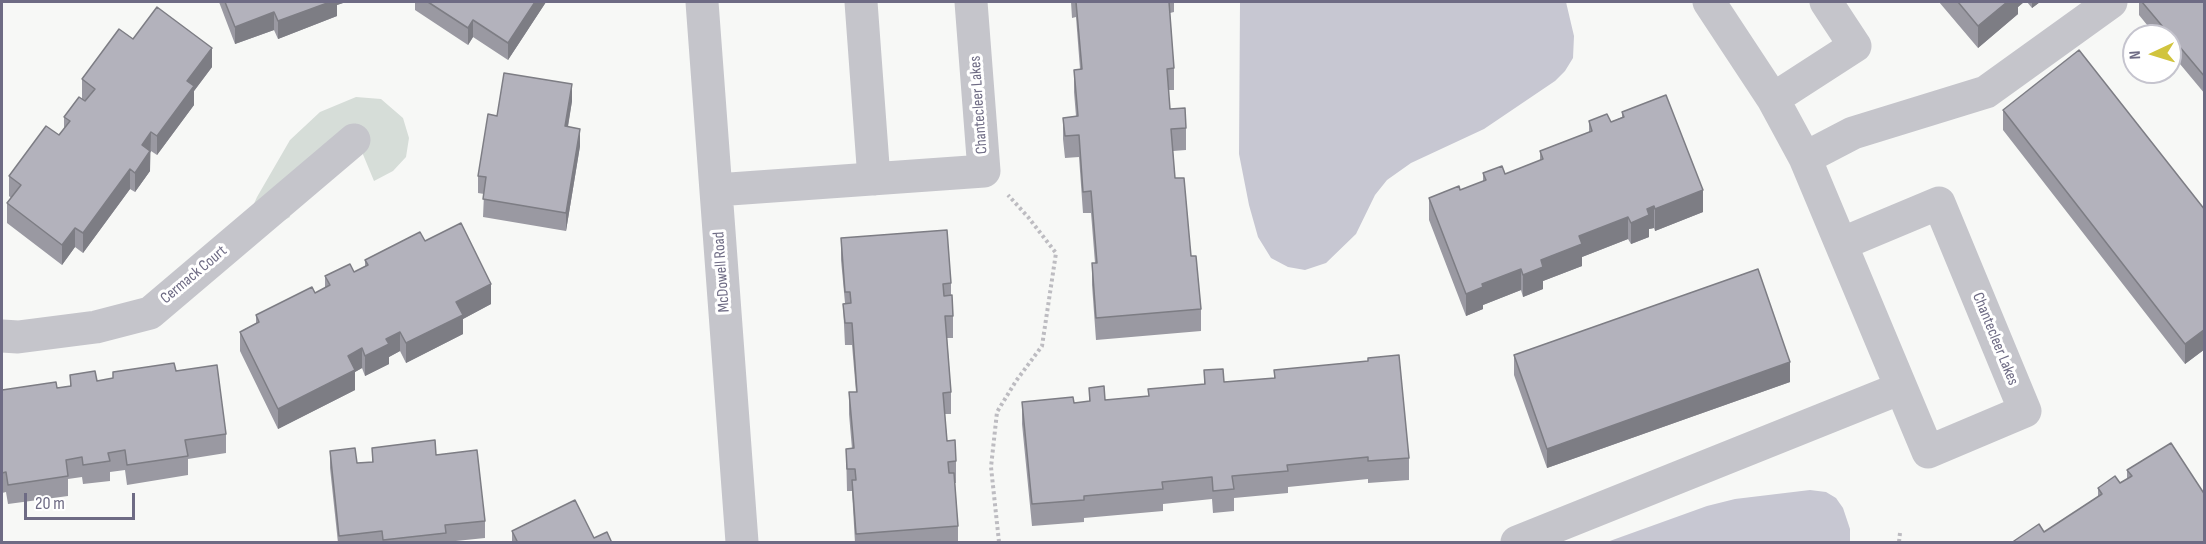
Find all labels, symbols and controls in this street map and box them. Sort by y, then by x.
north arrow [2122,24,2182,84]
text: N [2126,50,2145,60]
street label: Chantecleer Lakes [966,55,992,155]
street label: McDowell Road [710,231,734,313]
street label: Cermack Court [157,242,231,308]
street label: Chantecleer Lakes [1968,290,2022,388]
scale bar [27,481,138,519]
text: 20 m [35,493,65,514]

